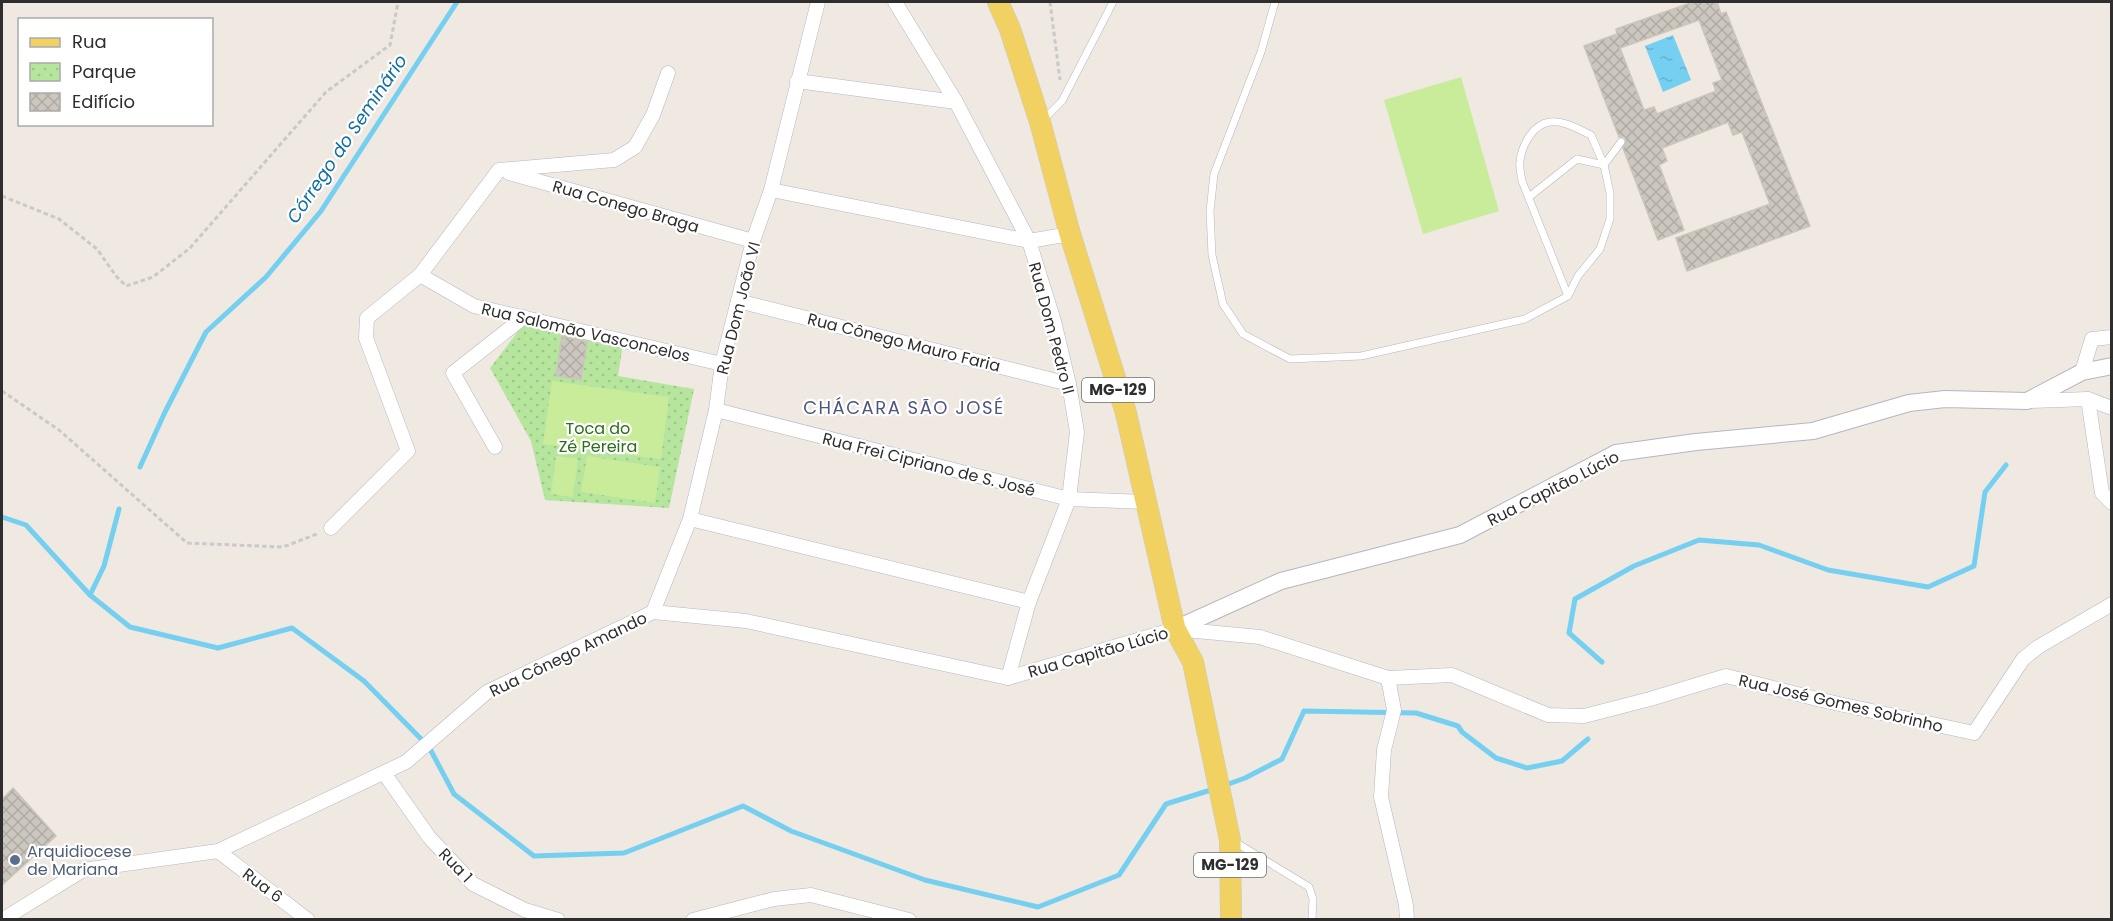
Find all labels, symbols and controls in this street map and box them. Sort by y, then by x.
legend [18,18,213,126]
text: Rua [72,29,107,54]
water label: Córrego do Seminário [281,49,413,228]
text: Parque [72,59,136,84]
text: Edifício [72,89,135,114]
street label: Rua Conego Braga [550,175,702,238]
street label: Rua Dom João VI [711,239,766,377]
street label: Rua Dom Pedro II [1023,260,1080,397]
street label: Rua Salomão Vasconcelos [479,297,693,368]
street label: Rua Cônego Mauro Faria [805,307,1003,378]
road number: MG-129 [1082,378,1154,402]
district label: CHÁCARA SÃO JOSÉ [803,395,1005,420]
park label: Toca do Zé Pereira [559,417,637,458]
street label: Rua Frei Cipriano de S. José [820,427,1038,502]
street label: Rua Capitão Lúcio [1483,445,1623,532]
street label: Rua Cônego Amando [486,606,651,703]
street label: Rua Capitão Lúcio [1025,621,1171,684]
street label: Rua José Gomes Sobrinho [1736,669,1945,738]
place label: Arquidiocese de Mariana [27,840,132,881]
street label: Rua 1 [433,843,478,888]
marker: Arquidiocese de Mariana [8,853,22,867]
road number: MG-129 [1194,853,1266,877]
street label: Rua 6 [238,863,288,908]

